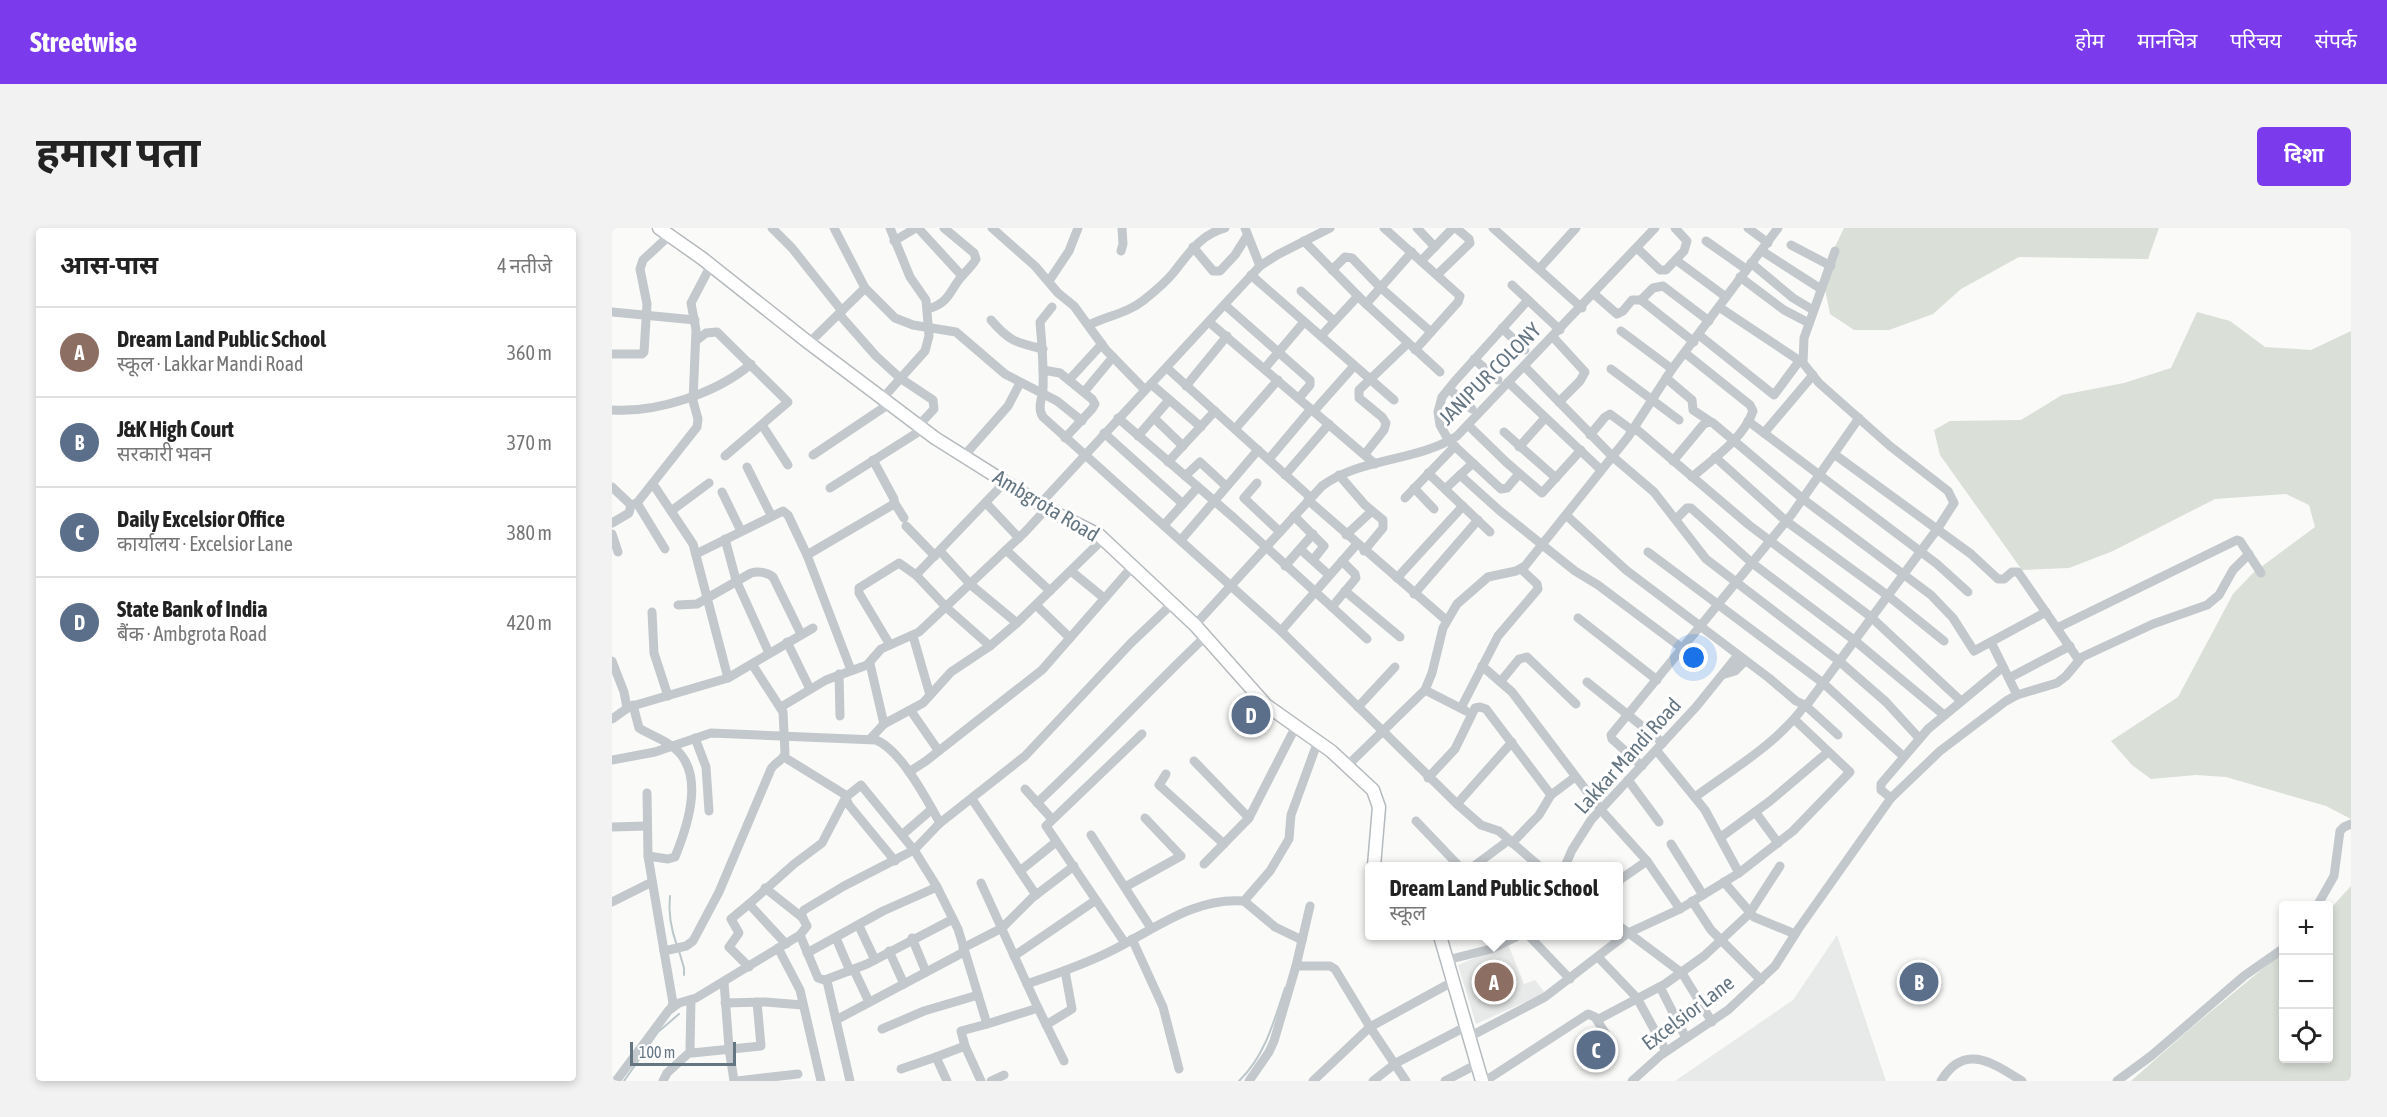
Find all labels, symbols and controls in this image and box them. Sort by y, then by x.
text: Streetwise [30,26,137,58]
text: होम [2075,28,2104,52]
text: मानचित्र [2137,28,2197,52]
text: परिचय [2230,28,2282,52]
text: संपर्क [2315,28,2357,52]
button: दिशा [2257,127,2351,186]
text: हमारा पता [36,128,200,176]
text: आस-पास [60,250,158,280]
text: 4 नतीजे [497,254,552,277]
street label: JANIPUR COLONY [1433,317,1546,429]
text: Dream Land Public School [117,326,326,352]
text: A [75,341,84,364]
text: 360 m [507,341,552,364]
text: स्कूल · Lakkar Mandi Road [117,352,303,375]
text: J&K High Court [117,416,234,442]
text: B [75,431,84,454]
text: 370 m [507,431,552,454]
text: सरकारी भवन [117,442,212,465]
street label: Ambgrota Road [989,464,1104,546]
text: Daily Excelsior Office [117,506,285,532]
text: C [75,521,84,544]
text: 380 m [507,521,552,544]
text: कार्यालय · Excelsior Lane [117,532,293,555]
text: State Bank of India [117,596,267,622]
text: D [74,611,85,634]
text: 420 m [507,611,552,634]
text: बैंक · Ambgrota Road [117,622,267,645]
your location [1679,643,1708,672]
pin: D [1232,692,1270,738]
street label: Lakkar Mandi Road [1569,693,1685,818]
popup [1365,862,1623,940]
text: Dream Land Public School [1389,875,1599,901]
text: स्कूल [1389,901,1426,924]
map controls [2279,901,2333,1063]
button: + [2279,901,2333,955]
button: − [2279,955,2333,1009]
pin: A [1474,960,1514,1005]
pin: B [1900,960,1938,1005]
street label: Excelsior Lane [1637,970,1738,1055]
button: locate [2279,1009,2333,1063]
pin: C [1576,1028,1616,1072]
scale bar [630,1039,736,1066]
text: 100 m [639,1043,675,1061]

